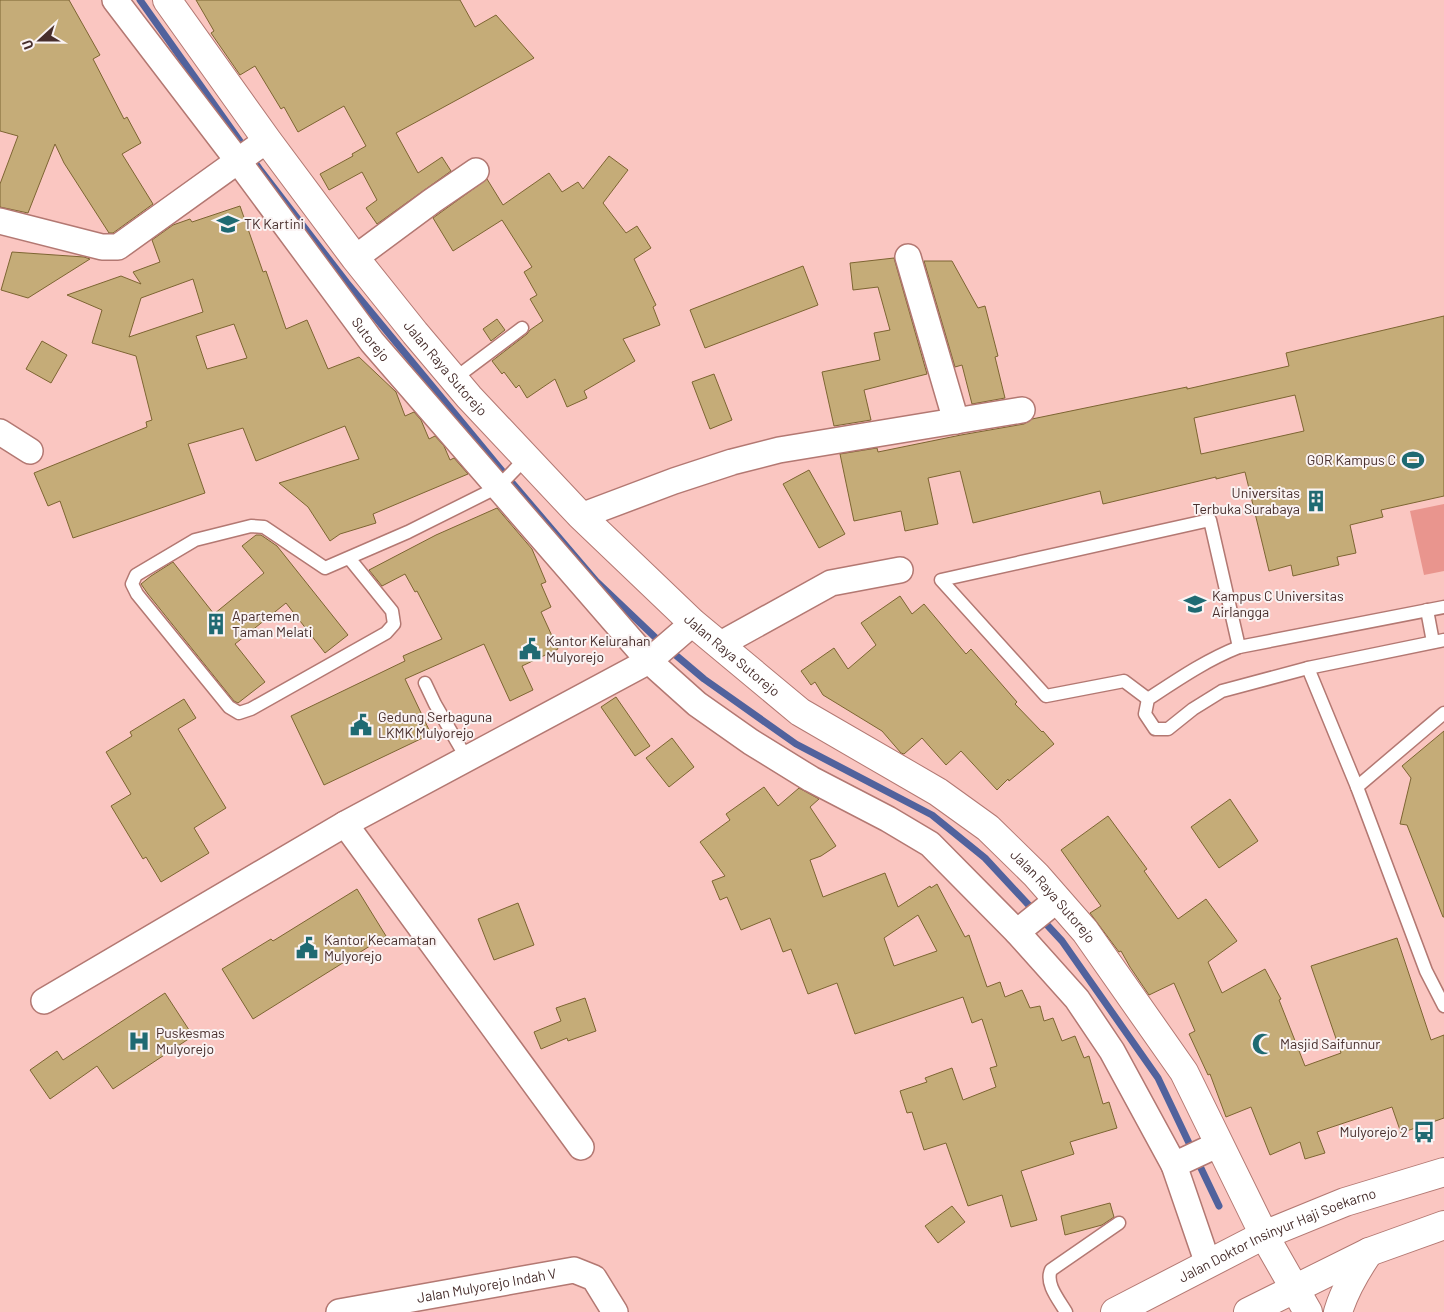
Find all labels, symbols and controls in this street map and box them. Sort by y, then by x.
north arrow [15,15,65,65]
text: U [18,38,37,52]
school or university icon: TK Kartini [215,211,241,237]
place label: TK Kartini [244,215,304,232]
street label: Sutorejo [348,314,394,365]
street label: Jalan Raya Sutorejo [401,317,491,419]
sports icon: GOR Kampus C [1400,447,1426,473]
place label: GOR Kampus C [1307,451,1396,468]
place label: Universitas Terbuka Surabaya [1192,484,1300,517]
building icon: Universitas Terbuka Surabaya [1303,488,1329,514]
place label: Kampus C Universitas Airlangga [1212,587,1344,620]
school or university icon: Kampus C Universitas Airlangga [1182,591,1208,617]
place label: Apartemen Taman Melati [232,607,312,640]
street label: Jalan Raya Sutorejo [681,610,784,700]
building icon: Apartemen Taman Melati [203,611,229,637]
place label: Kantor Kelurahan Mulyorejo [546,632,651,665]
public building icon: Kantor Kelurahan Mulyorejo [517,636,543,662]
place label: Gedung Serbaguna LKMK Mulyorejo [378,708,492,741]
public building icon: Gedung Serbaguna LKMK Mulyorejo [348,712,374,738]
street label: Jalan Raya Sutorejo [1007,846,1100,946]
place label: Kantor Kecamatan Mulyorejo [324,931,436,964]
public building icon: Kantor Kecamatan Mulyorejo [294,935,320,961]
place label: Puskesmas Mulyorejo [156,1024,225,1057]
hospital icon: Puskesmas Mulyorejo [126,1028,152,1054]
mosque icon: Masjid Saifunnur [1250,1031,1276,1057]
place label: Masjid Saifunnur [1280,1035,1380,1052]
bus stop icon: Mulyorejo 2 [1411,1119,1437,1145]
place label: Mulyorejo 2 [1340,1123,1408,1140]
street label: Jalan Doktor Insinyur Haji Soekarno [1176,1184,1378,1286]
street label: Jalan Mulyorejo Indah V [415,1264,558,1306]

